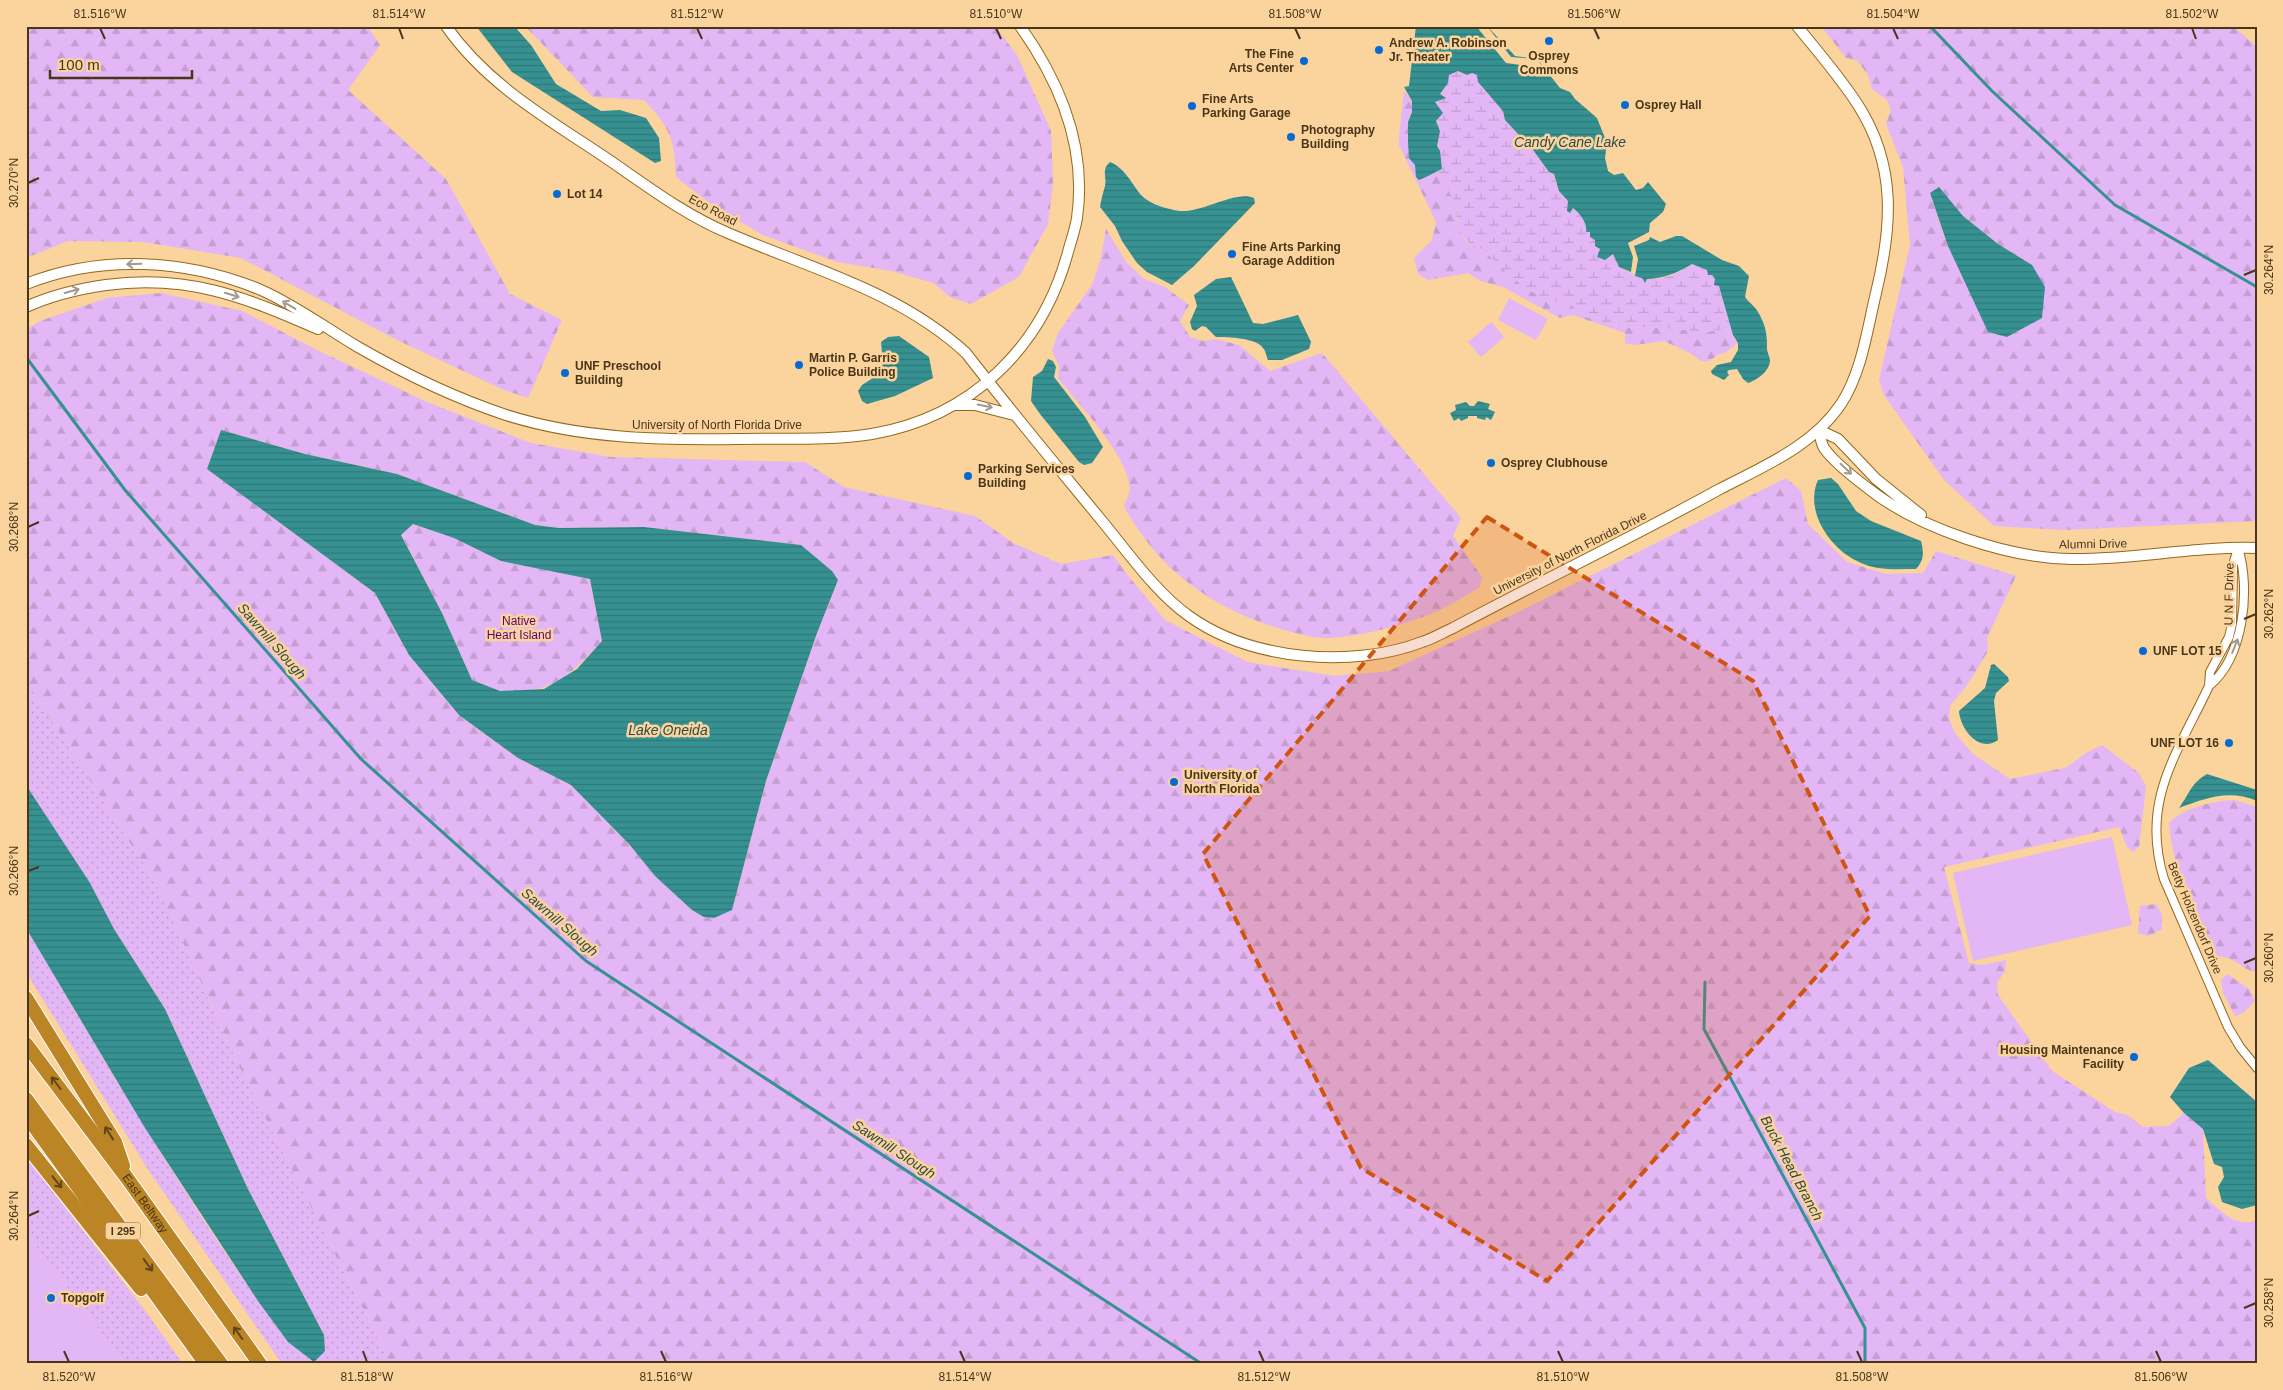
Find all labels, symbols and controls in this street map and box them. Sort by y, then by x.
text: 81.516°W [74,7,127,21]
text: 81.514°W [373,7,426,21]
text: 81.512°W [671,7,724,21]
text: 81.510°W [970,7,1023,21]
text: 81.508°W [1269,7,1322,21]
text: 81.506°W [1568,7,1621,21]
text: 81.504°W [1867,7,1920,21]
text: 81.502°W [2166,7,2219,21]
marker: Osprey Commons [1543,35,1555,47]
place label: Andrew A. Robinson Jr. Theater [1389,36,1507,64]
marker: Andrew A. Robinson Jr. Theater [1373,44,1385,56]
place label: The Fine Arts Center [1229,47,1294,75]
scale bar [50,48,192,80]
place label: Osprey Commons [1520,49,1579,77]
marker: The Fine Arts Center [1298,55,1310,67]
text: 100 m [58,56,100,73]
place label: Fine Arts Parking Garage [1202,92,1291,120]
place label: Osprey Hall [1635,98,1702,112]
marker: Osprey Hall [1619,99,1631,111]
marker: Fine Arts Parking Garage [1186,100,1198,112]
place label: Photography Building [1301,123,1375,151]
marker: Photography Building [1285,131,1297,143]
water label: Candy Cane Lake [1514,134,1626,150]
text: 30.270°N [7,158,21,208]
place label: Lot 14 [567,187,603,201]
marker: Lot 14 [551,188,563,200]
street label: Eco Road [686,191,740,229]
place label: Fine Arts Parking Garage Addition [1242,240,1341,268]
text: 30.264°N [2262,245,2276,295]
marker: Fine Arts Parking Garage Addition [1226,248,1238,260]
one-way arrow [127,260,143,269]
one-way arrow [64,286,80,295]
one-way arrow [224,290,240,300]
one-way arrow [283,300,297,310]
place label: Martin P. Garris Police Building [809,351,897,379]
place label: UNF Preschool Building [575,359,661,387]
marker: Martin P. Garris Police Building [793,359,805,371]
marker: UNF Preschool Building [559,367,571,379]
one-way arrow [976,402,992,412]
street label: University of North Florida Drive [632,418,802,432]
place label: Osprey Clubhouse [1501,456,1608,470]
marker: Osprey Clubhouse [1485,457,1497,469]
place label: Parking Services Building [978,462,1075,490]
one-way arrow [1839,462,1851,474]
marker: Parking Services Building [962,470,974,482]
text: 30.268°N [7,502,21,552]
street label: University of North Florida Drive [1491,508,1649,598]
street label: Alumni Drive [2059,536,2127,552]
street label: U N F Drive [2221,562,2237,625]
text: 30.262°N [2262,589,2276,639]
water label: Sawmill Slough [235,600,310,683]
park label: Native Heart Island [487,614,551,642]
one-way arrow [2231,639,2240,654]
place label: UNF LOT 15 [2153,644,2222,658]
marker: UNF LOT 15 [2137,645,2149,657]
water label: Lake Oneida [628,722,708,738]
place label: UNF LOT 16 [2150,736,2219,750]
marker: UNF LOT 16 [2223,737,2235,749]
place label: University of North Florida [1184,768,1260,796]
marker: University of North Florida [1168,776,1180,788]
text: 30.266°N [7,846,21,896]
street label: Betty Holzendorf Drive [2165,860,2225,976]
water label: Sawmill Slough [519,885,602,960]
text: 30.260°N [2262,933,2276,983]
place label: Housing Maintenance Facility [2000,1043,2124,1071]
marker: Housing Maintenance Facility [2128,1051,2140,1063]
one-way arrow [50,1077,61,1090]
water label: Buck Head Branch [1758,1113,1827,1223]
water label: Sawmill Slough [850,1116,939,1182]
one-way arrow [104,1126,114,1140]
street label: East Beltway [119,1171,171,1236]
one-way arrow [52,1176,63,1189]
text: 30.264°N [7,1191,21,1241]
road number: I 295 [106,1222,140,1240]
one-way arrow [143,1258,154,1271]
text: 30.258°N [2262,1278,2276,1328]
place label: Topgolf [61,1291,105,1305]
marker: Topgolf [45,1292,57,1304]
one-way arrow [233,1326,243,1340]
text: 81.520°W [43,1370,96,1384]
text: 81.518°W [341,1370,394,1384]
text: 81.516°W [640,1370,693,1384]
text: 81.514°W [939,1370,992,1384]
text: 81.512°W [1238,1370,1291,1384]
text: 81.510°W [1537,1370,1590,1384]
text: 81.508°W [1836,1370,1889,1384]
text: 81.506°W [2135,1370,2188,1384]

